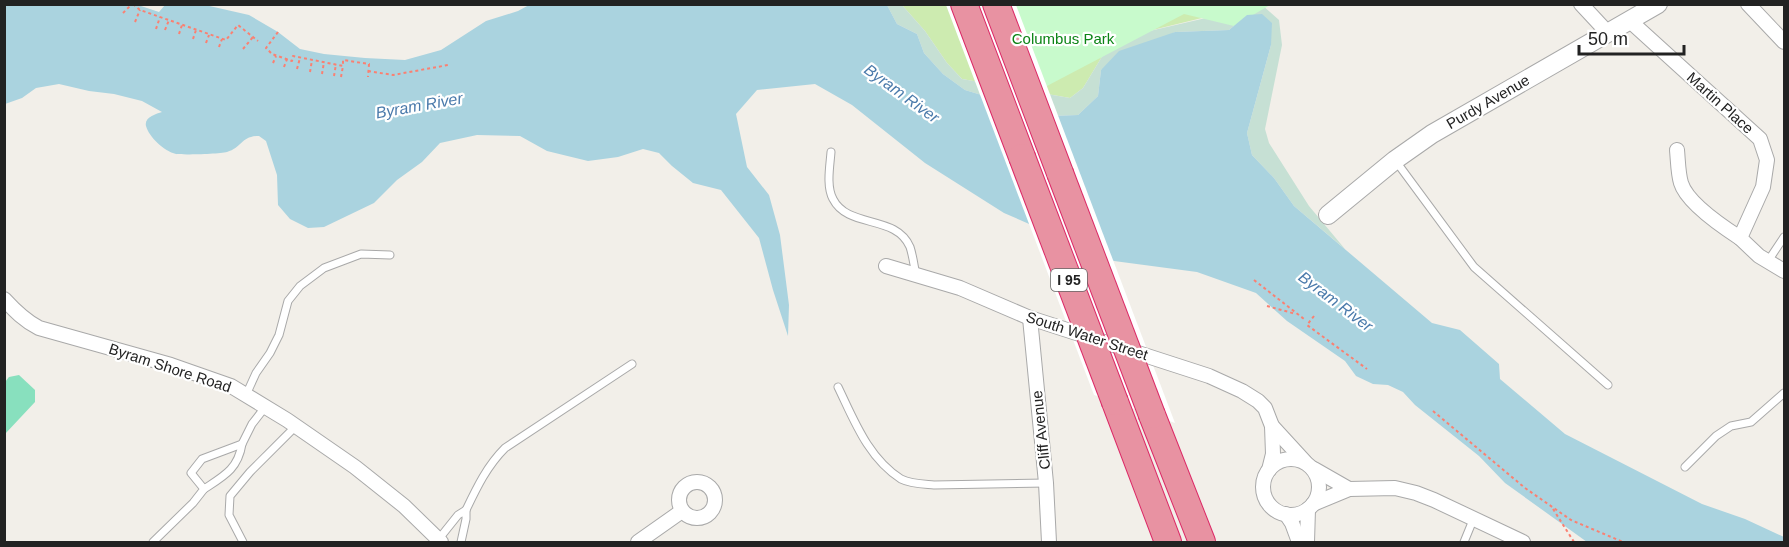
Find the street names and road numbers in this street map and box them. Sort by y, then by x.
street label: Martin Place [1684,68,1757,137]
street label: Purdy Avenue [1443,71,1532,132]
road number: I 95 [1051,269,1087,291]
street label: South Water Street [1024,308,1151,363]
street label: Byram Shore Road [107,340,233,395]
street label: Cliff Avenue [1028,390,1053,470]

